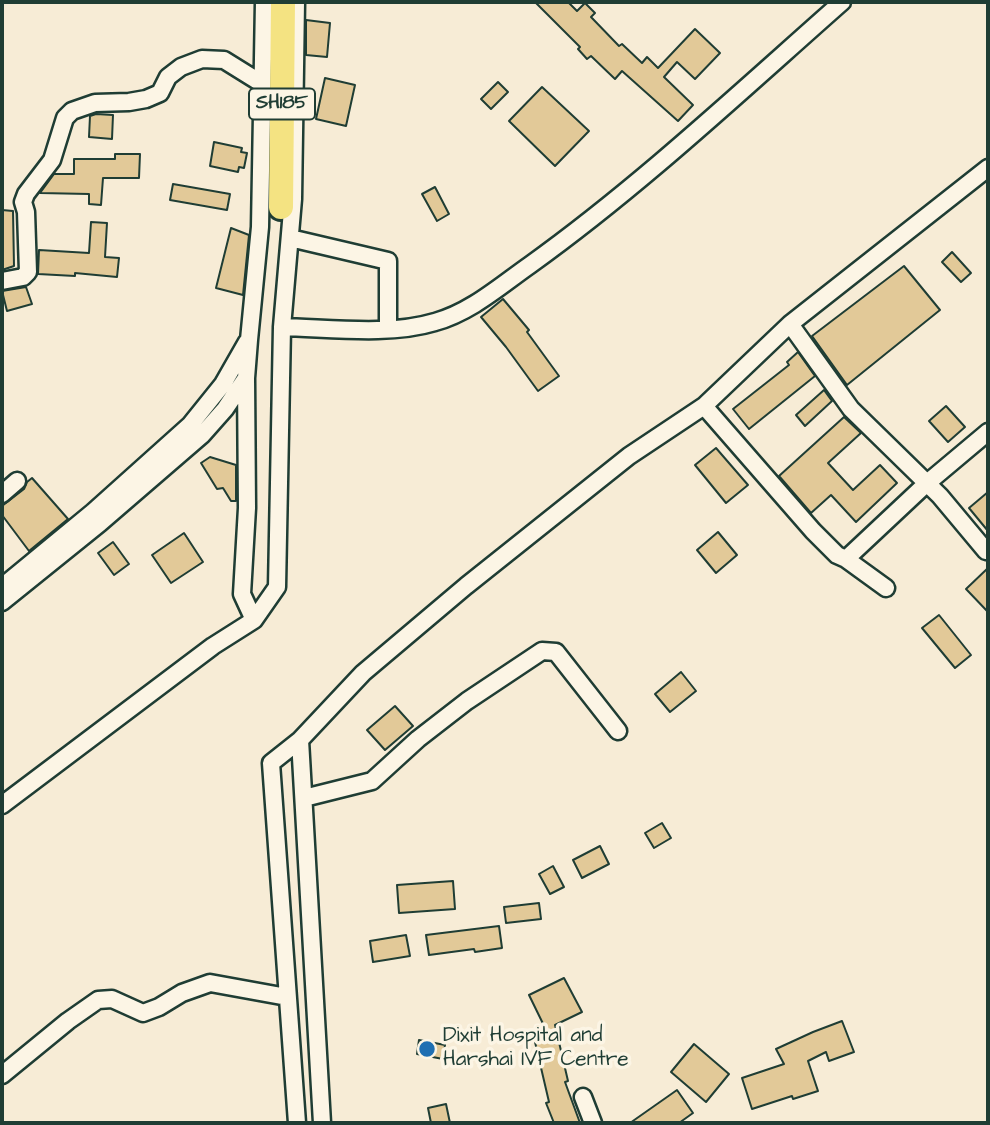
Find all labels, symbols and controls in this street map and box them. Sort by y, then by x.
road number: SH185 [249,88,315,120]
place label: Dixit Hospital and Harshai IVF Centre [443,1024,629,1074]
marker: Dixit Hospital and Harshai IVF Centre [417,1039,437,1059]

